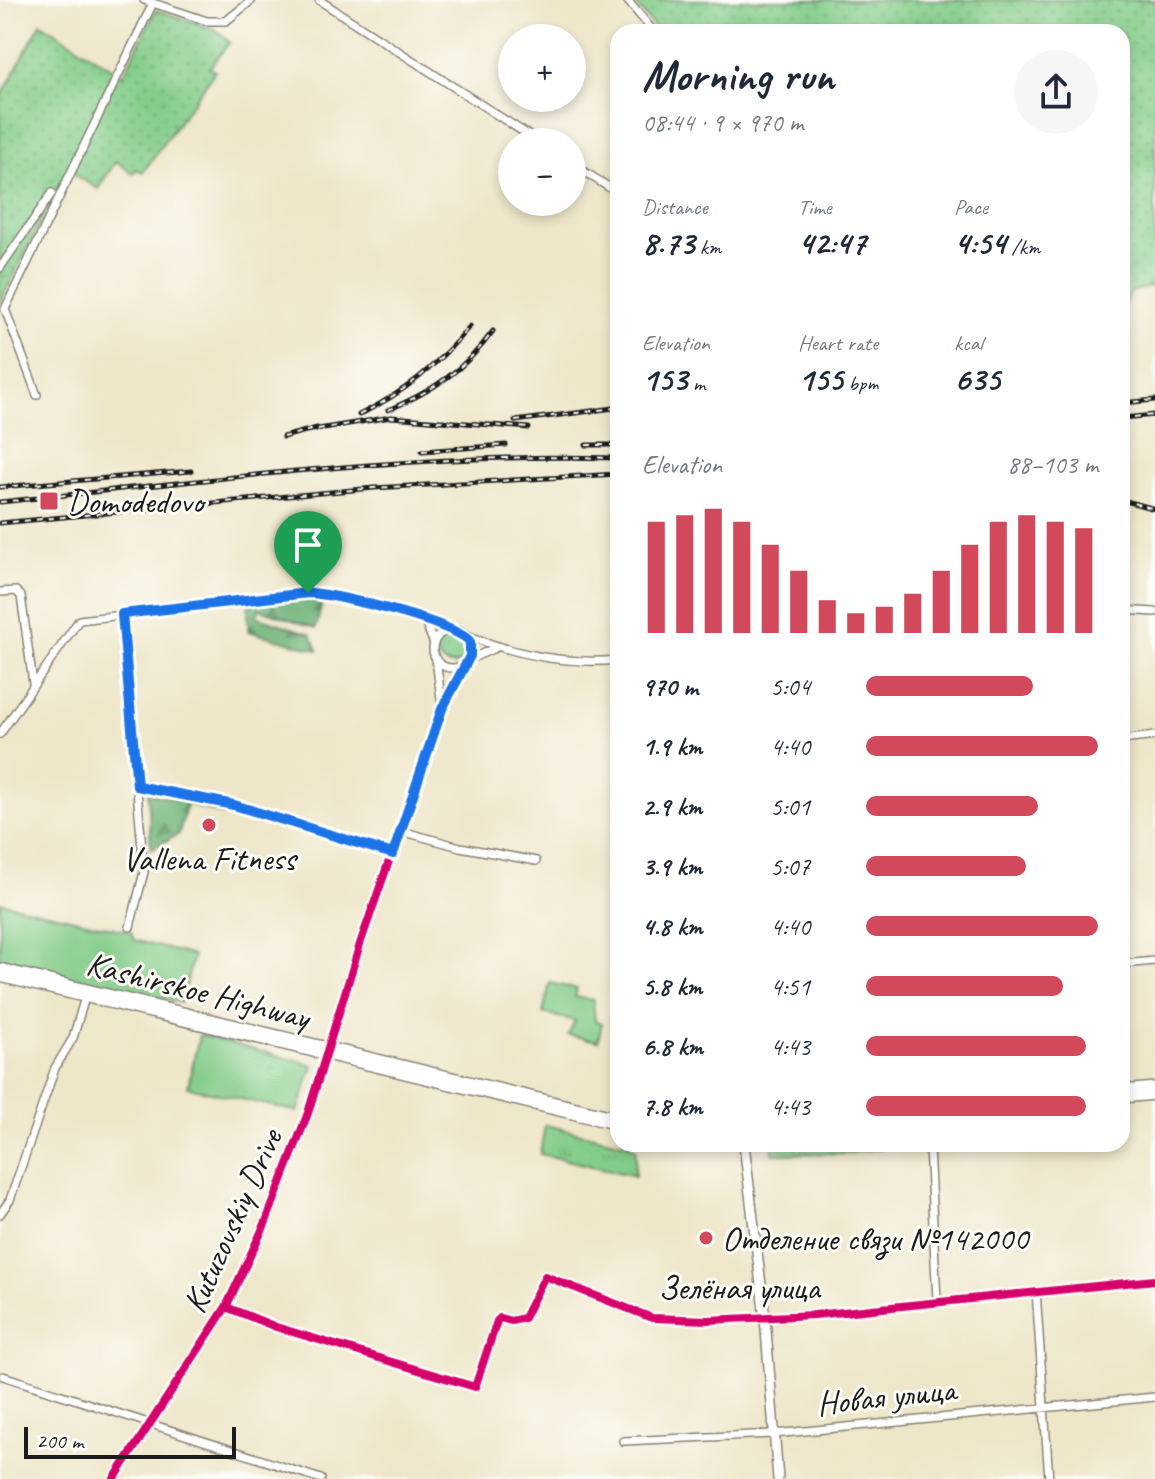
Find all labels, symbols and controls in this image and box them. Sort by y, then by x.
map controls [498,24,586,216]
button: + [498,24,586,112]
text: Morning run [642,48,834,103]
button: share [1014,50,1098,134]
text: 08:44 · 9 × 970 m [642,106,803,139]
button: − [498,128,586,216]
text: Distance [642,193,708,221]
text: Time [798,193,832,221]
text: Pace [954,193,988,221]
text: 8.73 [642,221,695,264]
text: 42:47 [798,221,866,264]
text: 4:54 [954,221,1006,264]
text: km [695,233,721,261]
text: /km [1006,233,1040,261]
text: Elevation [642,329,710,357]
text: Heart rate [798,329,878,357]
text: kcal [954,329,983,357]
text: 153 [642,357,687,400]
text: 155 [798,357,843,400]
text: 635 [954,357,1000,400]
text: m [687,369,705,397]
text: bpm [843,369,878,397]
text: Elevation [642,448,722,481]
text: 88–103 m [1007,448,1098,481]
place label: Domodedovo [67,480,207,523]
marker: Domodedovo [38,490,60,512]
pin [274,511,342,593]
icon: arrive [286,523,330,567]
text: 970 m [642,670,698,703]
text: 5:04 [770,670,810,703]
text: 1.9 km [642,730,702,763]
text: 4:40 [770,730,810,763]
text: 2.9 km [642,790,702,823]
text: 5:01 [770,790,810,823]
marker: Vallena Fitness [200,816,218,834]
place label: Vallena Fitness [123,837,299,880]
text: 3.9 km [642,850,702,883]
text: 5:07 [770,850,810,883]
text: 4.8 km [642,910,702,943]
text: 4:40 [770,910,810,943]
street label: Kashirskoe Highway [82,942,317,1039]
text: 5.8 km [642,970,702,1003]
text: 4:51 [770,970,810,1003]
text: 6.8 km [642,1030,703,1063]
text: 4:43 [770,1030,810,1063]
text: 7.8 km [642,1090,702,1123]
text: 4:43 [770,1090,810,1123]
street label: Kutuzovskiy Drive [172,1121,292,1319]
place label: Отделение связи №142000 [722,1217,1031,1260]
marker: Отделение связи №142000 [697,1229,715,1247]
street label: Зелёная улица [658,1266,822,1309]
street label: Новая улица [815,1367,960,1425]
scale bar [24,1423,236,1459]
text: 200 m [36,1427,83,1455]

